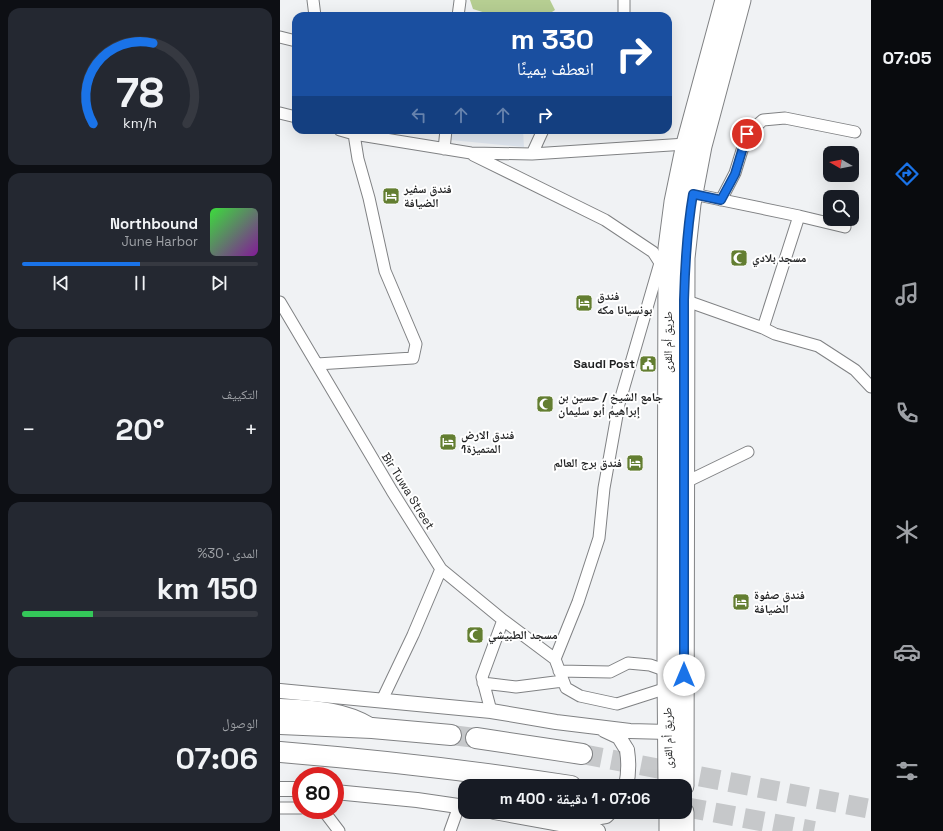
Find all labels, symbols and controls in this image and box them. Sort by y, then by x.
text: 330 m [511,21,594,57]
icon: right [608,28,660,80]
text: 07:05 [882,46,932,69]
text: انعطف يمينًا [517,57,594,80]
text: 78 [116,66,164,119]
icon: left [408,104,430,126]
icon: ahead [450,104,472,126]
icon: ahead [492,104,514,126]
icon: right [534,104,556,126]
text: km/h [123,114,157,132]
pin [730,117,764,151]
icon: arrive [736,123,758,145]
north arrow [823,146,859,182]
map controls [823,146,859,226]
icon: directions [893,160,921,188]
place label: فندق سفير الضيافة [403,181,452,211]
hotel icon: فندق سفير الضيافة [381,186,401,206]
button: search [823,190,859,226]
text: Northbound [110,214,198,233]
text: June Harbor [121,233,198,250]
mosque icon: مسجد بلادي [729,248,749,268]
place label: مسجد بلادي [752,250,807,268]
icon: previous [50,272,72,294]
icon: pause [129,272,151,294]
icon: next [208,272,230,294]
icon: music [893,280,921,308]
place label: فندق بونسيانا مكه [597,288,652,318]
hotel icon: فندق بونسيانا مكه [574,293,594,313]
street label: طريق أم القرى [660,311,676,373]
public building icon: Saudi Post [638,354,658,374]
place label: Saudi Post [574,356,635,372]
text: التكييف [222,386,258,403]
place label: جامع الشيخ / حسين بن إبراهيم أبو سليمان [558,389,663,419]
mosque icon: جامع الشيخ / حسين بن إبراهيم أبو سليمان [535,394,555,414]
icon: phone [893,399,921,427]
text: 20° [115,410,165,449]
text: − [22,415,36,443]
text: + [244,415,258,443]
place label: فندق الارض المتميزة1 [461,427,514,457]
hotel icon: فندق الارض المتميزة1 [438,432,458,452]
street label: Bir Tuwa Street [378,450,438,532]
hotel icon: فندق برج العالم [625,453,645,473]
place label: فندق برج العالم [554,455,622,471]
icon: climate [893,518,921,546]
text: المدى · 30% [197,545,258,562]
text: 150 km [157,569,258,608]
place label: فندق صفوة الضيافة [754,587,805,617]
hotel icon: فندق صفوة الضيافة [731,592,751,612]
mosque icon: مسجد الطبيشي [465,625,485,645]
place label: مسجد الطبيشي [488,627,558,645]
icon: car [893,638,921,666]
position arrow [663,654,705,696]
street label: طريق أم القرى [659,707,677,769]
text: الوصول [222,715,258,732]
text: 07:06 [176,739,258,778]
icon: filters [893,757,921,785]
speed limit sign: 80 [292,767,344,819]
text: 07:06 · 1 دقيقة · 400 m [500,789,650,808]

